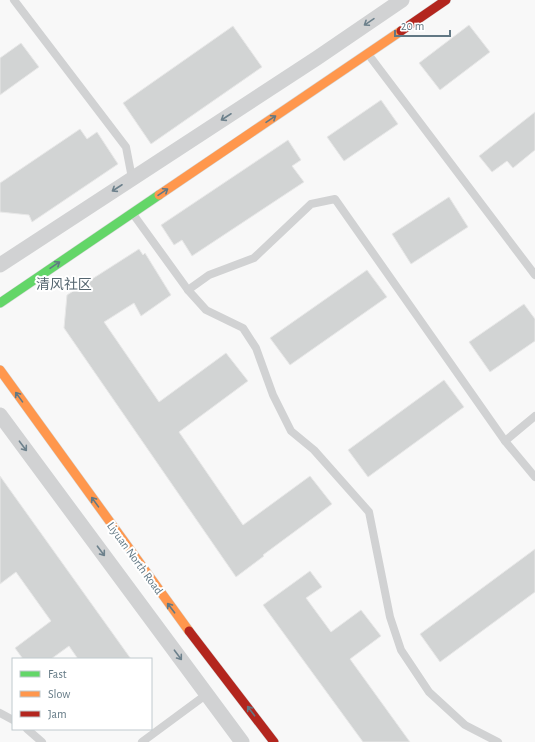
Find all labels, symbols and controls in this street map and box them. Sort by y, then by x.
scale bar [395,12,450,38]
one-way arrow [364,18,375,26]
text: 20 m [401,20,424,32]
one-way arrow [221,113,232,121]
one-way arrow [265,115,276,123]
one-way arrow [112,184,123,192]
one-way arrow [157,188,168,196]
one-way arrow [50,261,61,269]
district label: 清风社区 [36,277,92,292]
one-way arrow [15,392,23,403]
one-way arrow [19,440,27,451]
one-way arrow [91,497,99,508]
street label: Liyuan North Road [104,520,165,597]
one-way arrow [96,545,105,556]
one-way arrow [167,602,176,613]
one-way arrow [174,649,182,660]
legend [12,658,152,730]
text: Fast [48,668,67,680]
text: Slow [48,688,70,700]
one-way arrow [246,706,255,717]
text: Jam [48,708,67,720]

